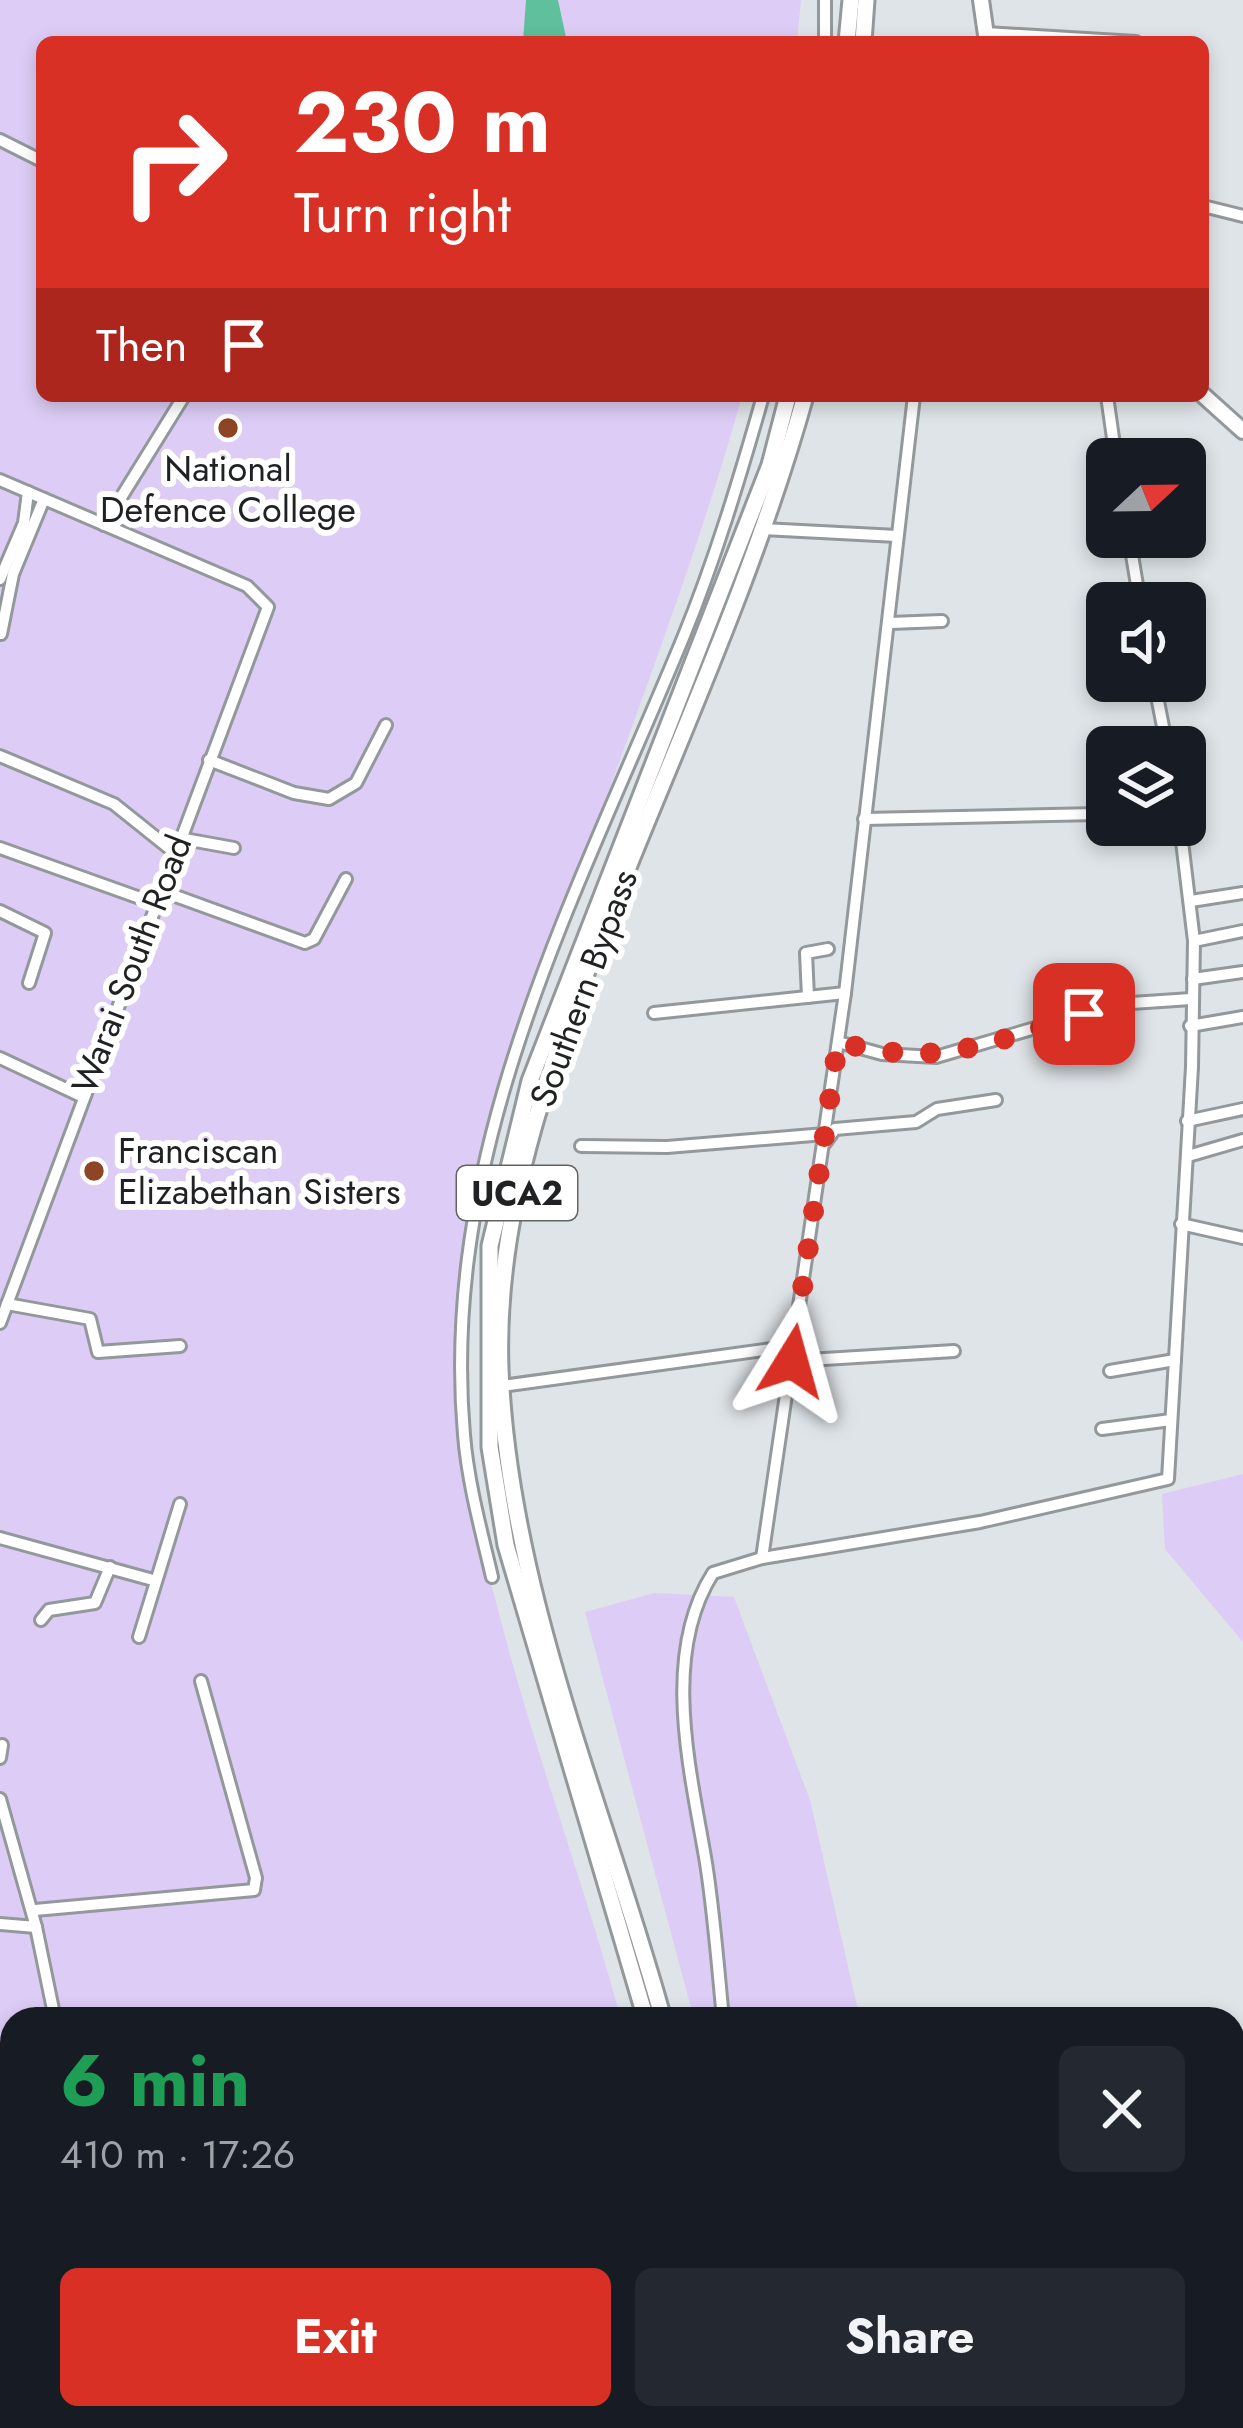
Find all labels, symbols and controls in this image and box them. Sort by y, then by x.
text: 230 m [294,62,551,184]
icon: right [96,84,252,240]
text: Turn right [294,174,511,252]
icon: arrive [211,312,277,378]
text: Then [96,313,187,378]
marker: National Defence College [215,415,241,441]
north arrow [1086,438,1206,558]
map controls [1086,438,1206,846]
place label: National Defence College [100,442,356,535]
button: sound [1086,582,1206,702]
button: layers [1086,726,1206,846]
street label: Warai South Road [58,827,204,1101]
street label: Southern Bypass [516,862,650,1114]
pin [1033,963,1135,1065]
icon: arrive [1051,981,1117,1047]
place label: Franciscan Elizabethan Sisters [118,1124,401,1217]
marker: Franciscan Elizabethan Sisters [81,1158,107,1184]
road number: UCA2 [457,1166,577,1220]
position arrow [729,1298,855,1424]
text: 6 min [60,2029,250,2133]
button: close [1059,2046,1185,2172]
text: 410 m · 17:26 [60,2126,295,2183]
button: Exit [60,2268,611,2406]
button: Share [635,2268,1185,2406]

